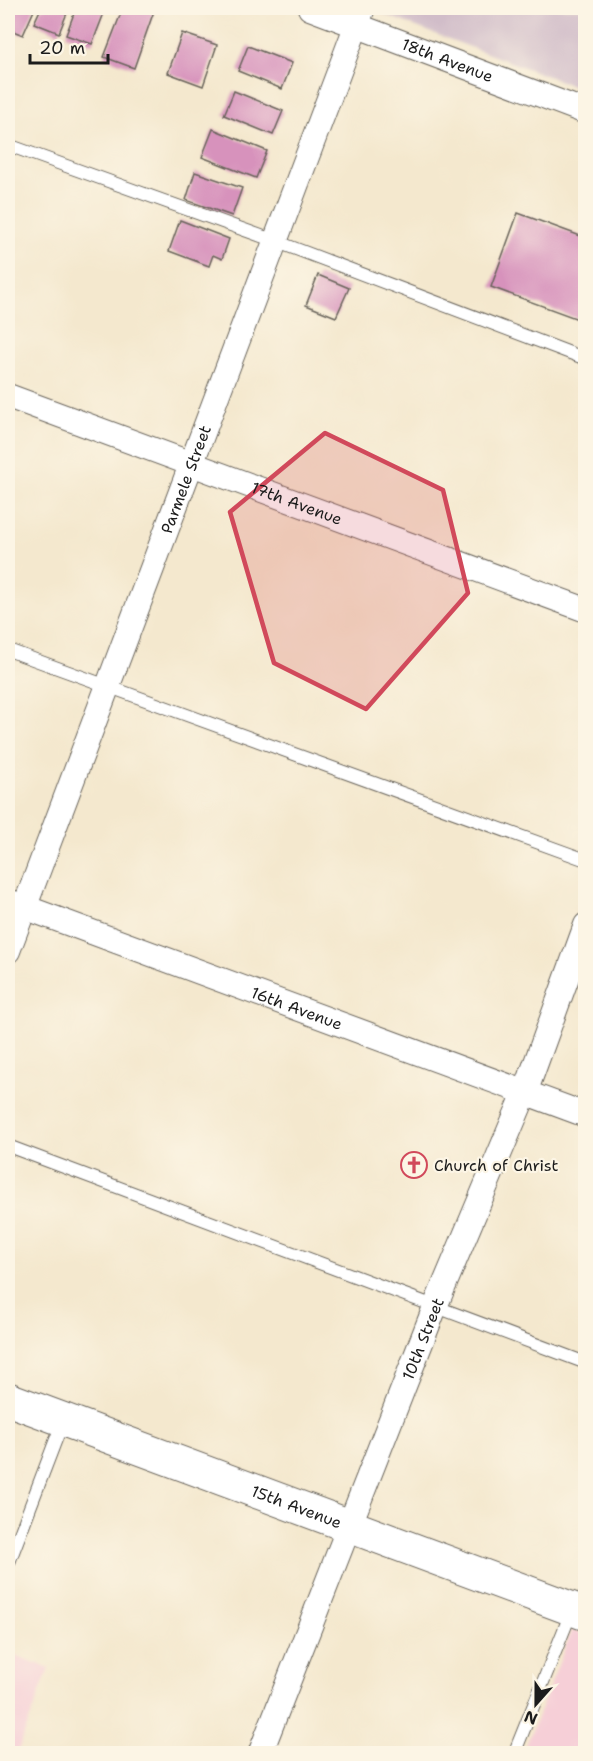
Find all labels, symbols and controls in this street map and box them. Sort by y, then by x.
scale bar [30,27,108,65]
street label: 18th Avenue [399,33,496,87]
text: 20 m [39,36,85,60]
street label: Parmele Street [156,422,216,536]
street label: 17th Avenue [248,477,345,529]
street label: 16th Avenue [248,981,345,1034]
church icon: Church of Christ [399,1150,429,1180]
place label: Church of Christ [434,1155,558,1176]
street label: 10th Street [397,1294,448,1383]
street label: 15th Avenue [249,1480,345,1533]
north arrow [506,1674,566,1734]
text: N [521,1705,540,1730]

